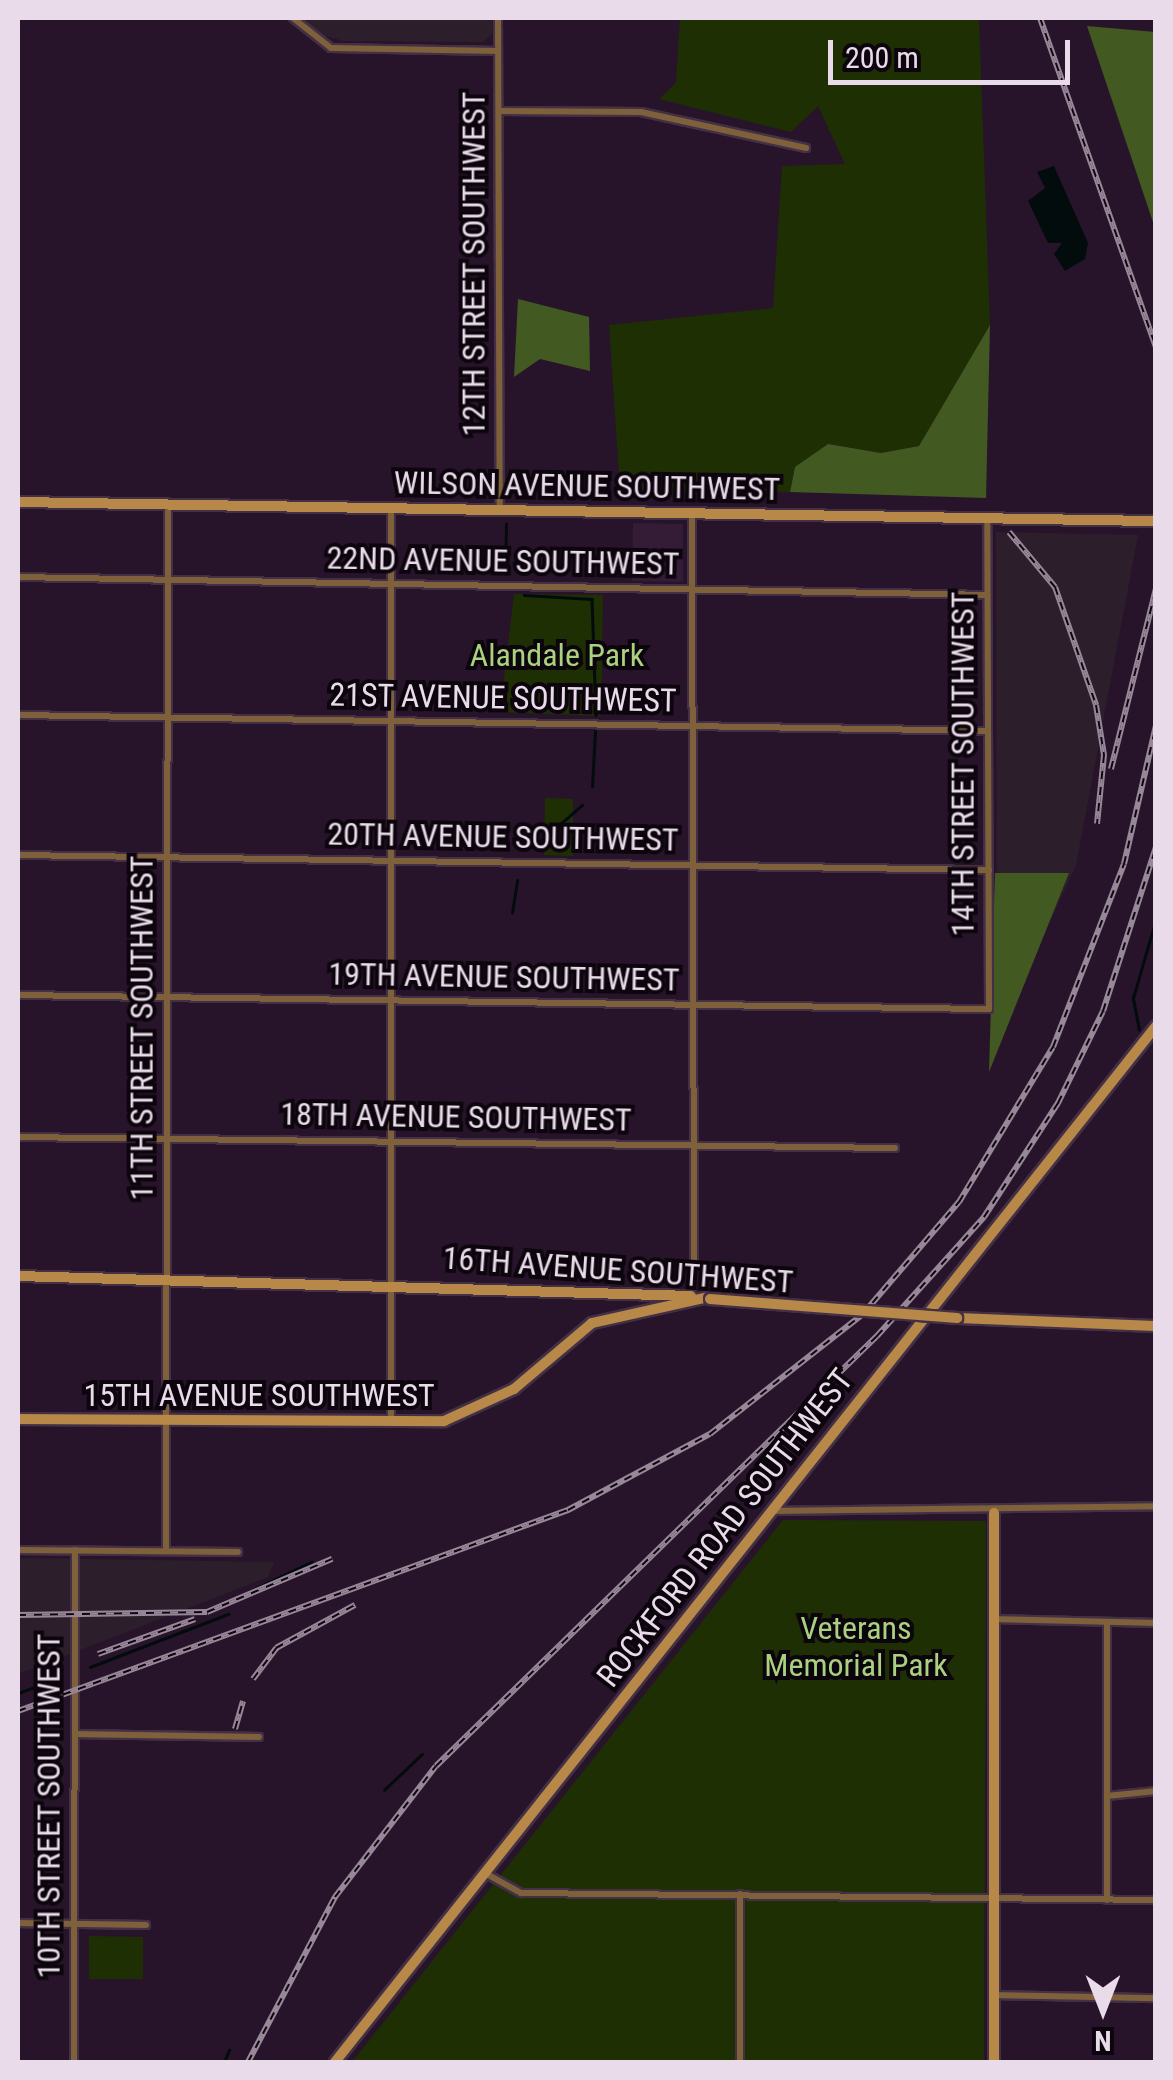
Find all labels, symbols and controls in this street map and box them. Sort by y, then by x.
scale bar [833,20,1076,82]
text: 200 m [845,40,919,75]
street label: 12TH STREET SOUTHWEST [455,91,493,437]
street label: WILSON AVENUE SOUTHWEST [393,463,781,509]
street label: 22ND AVENUE SOUTHWEST [326,539,680,583]
street label: 14TH STREET SOUTHWEST [944,591,982,937]
park label: Alandale Park [470,636,644,674]
street label: 21ST AVENUE SOUTHWEST [329,676,677,720]
street label: 20TH AVENUE SOUTHWEST [327,815,679,859]
street label: 11TH STREET SOUTHWEST [123,855,161,1201]
street label: 19TH AVENUE SOUTHWEST [328,955,680,999]
street label: 18TH AVENUE SOUTHWEST [280,1095,632,1139]
street label: 16TH AVENUE SOUTHWEST [441,1239,795,1301]
street label: ROCKFORD ROAD SOUTHWEST [589,1361,861,1695]
street label: 15TH AVENUE SOUTHWEST [83,1376,435,1414]
park label: Veterans Memorial Park [764,1610,948,1685]
street label: 10TH STREET SOUTHWEST [30,1633,68,1979]
north arrow [1053,1960,1153,2060]
text: N [1094,2024,1112,2057]

